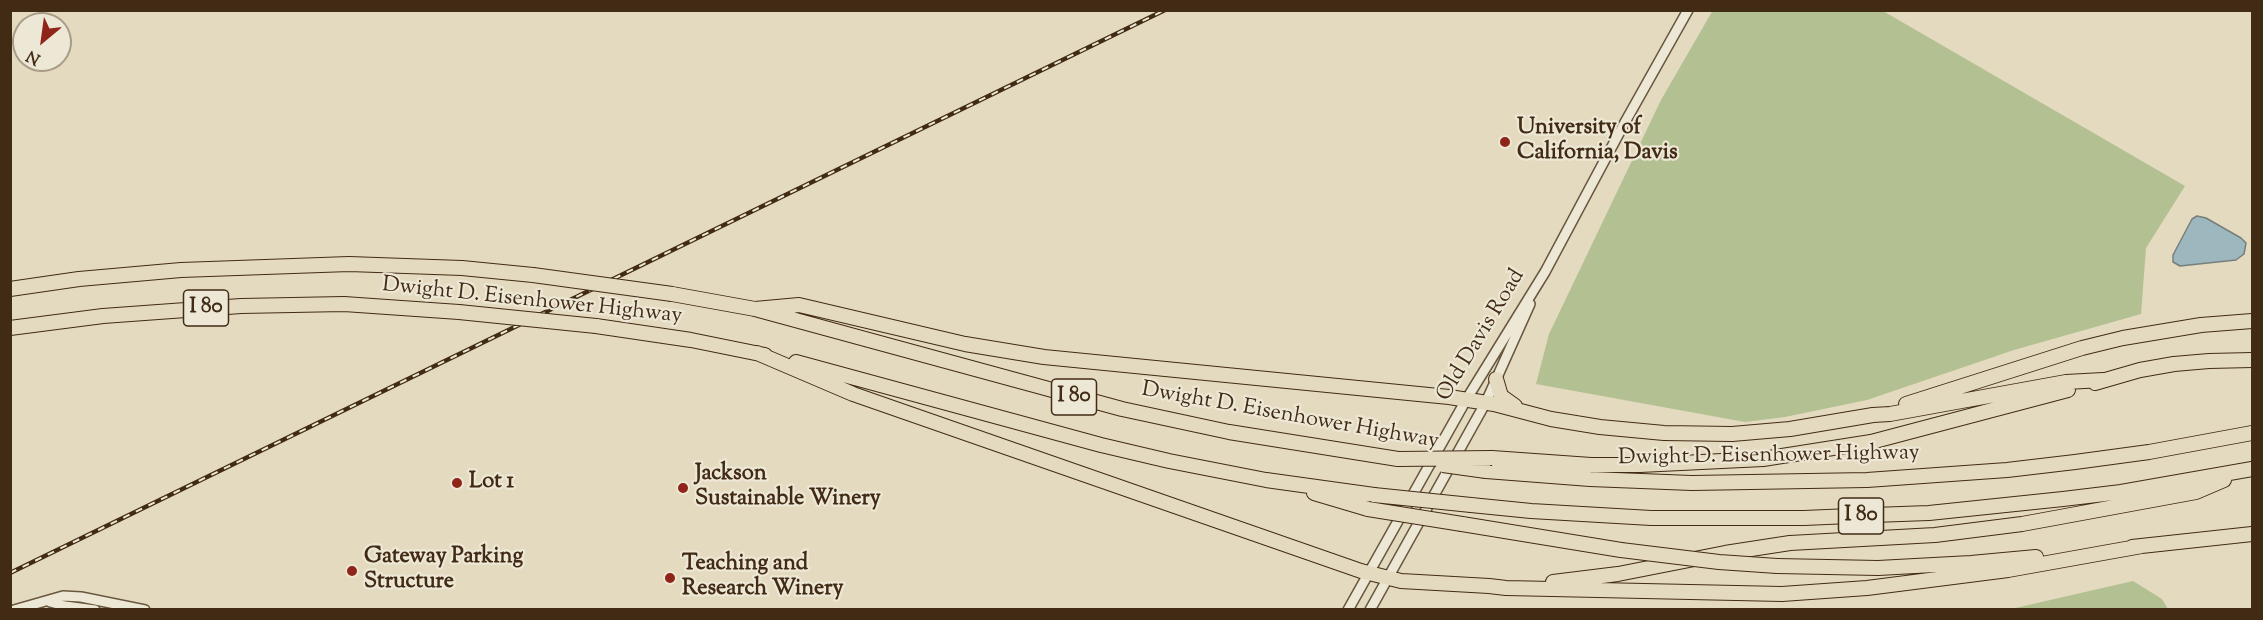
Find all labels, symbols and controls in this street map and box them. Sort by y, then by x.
north arrow [12,12,72,72]
text: N [23,43,45,70]
place label: University of California, Davis [1517,116,1678,168]
marker: University of California, Davis [1498,135,1512,149]
street label: Old Davis Road [1432,265,1532,407]
street label: Dwight D. Eisenhower Highway [381,273,683,331]
road number: I 80 [184,290,228,326]
street label: Dwight D. Eisenhower Highway [1139,378,1441,456]
road number: I 80 [1052,379,1096,415]
street label: Dwight D. Eisenhower Highway [1618,441,1920,473]
place label: Jackson Sustainable Winery [695,462,881,514]
place label: Lot 1 [469,470,514,496]
marker: Lot 1 [450,476,464,490]
marker: Jackson Sustainable Winery [676,481,690,495]
road number: I 80 [1838,498,1884,534]
place label: Gateway Parking Structure [364,545,523,596]
place label: Teaching and Research Winery [682,552,843,604]
marker: Gateway Parking Structure [345,564,359,578]
marker: Teaching and Research Winery [663,571,677,585]

